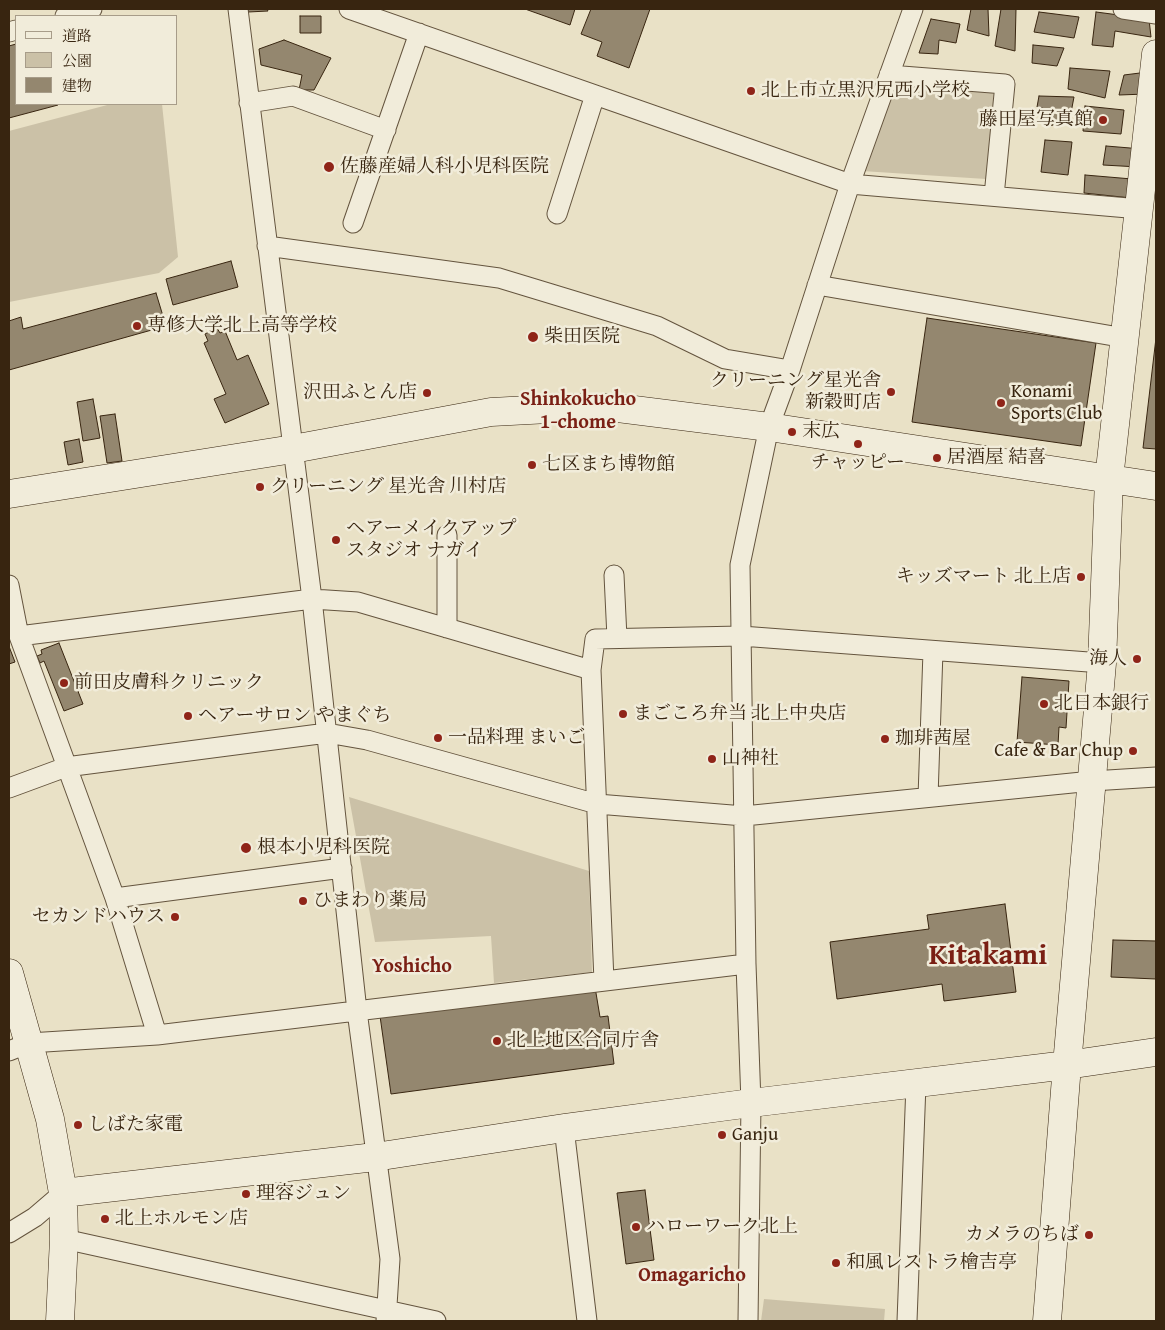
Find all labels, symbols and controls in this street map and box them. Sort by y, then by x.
legend [15,15,178,105]
text: 道路 [62,25,92,46]
text: 公園 [62,50,92,71]
text: 建物 [62,75,92,96]
place label: 北上市立黒沢尻西小学校 [761,80,970,102]
marker: 北上市立黒沢尻西小学校 [745,85,757,97]
place label: 藤田屋写真館 [979,109,1093,131]
marker: 藤田屋写真館 [1097,114,1109,126]
place label: 佐藤産婦人科小児科医院 [340,156,549,178]
marker: 佐藤産婦人科小児科医院 [322,160,336,174]
place label: 専修大学北上高等学校 [147,315,337,337]
marker: 専修大学北上高等学校 [131,320,143,332]
place label: 柴田医院 [544,326,620,348]
marker: 柴田医院 [526,330,540,344]
place label: クリーニング星光舎 新穀町店 [710,370,881,414]
place label: Konami Sports Club [1011,381,1102,425]
place label: 沢田ふとん店 [303,382,417,404]
marker: クリーニング星光舎 新穀町店 [885,386,897,398]
marker: 沢田ふとん店 [421,387,433,399]
district label: Shinkokucho 1-chome [520,388,636,435]
marker: Konami Sports Club [995,397,1007,409]
place label: 末広 [802,421,840,443]
marker: 末広 [786,426,798,438]
marker: チャッピー [852,438,864,450]
place label: 居酒屋 結喜 [947,447,1046,469]
place label: チャッピー [811,452,905,474]
marker: 居酒屋 結喜 [931,452,943,464]
place label: 七区まち博物館 [542,454,675,476]
marker: 七区まち博物館 [526,459,538,471]
place label: クリーニング 星光舎 川村店 [270,476,506,498]
marker: クリーニング 星光舎 川村店 [254,481,266,493]
place label: ヘアーメイクアップ スタジオ ナガイ [346,518,516,562]
marker: ヘアーメイクアップ スタジオ ナガイ [330,534,342,546]
place label: キッズマート 北上店 [896,566,1071,588]
marker: キッズマート 北上店 [1075,571,1087,583]
place label: 海人 [1089,648,1127,670]
marker: 海人 [1131,653,1143,665]
place label: 前田皮膚科クリニック [74,672,264,694]
marker: 前田皮膚科クリニック [58,677,70,689]
place label: 北日本銀行 [1054,693,1149,715]
marker: 北日本銀行 [1038,698,1050,710]
place label: まごころ弁当 北上中央店 [633,703,846,725]
place label: ヘアーサロン やまぐち [198,705,392,727]
marker: まごころ弁当 北上中央店 [617,708,629,720]
marker: ヘアーサロン やまぐち [182,710,194,722]
place label: 一品料理 まいご [448,727,585,749]
place label: 珈琲茜屋 [895,728,971,750]
marker: 一品料理 まいご [432,732,444,744]
marker: 珈琲茜屋 [879,733,891,745]
place label: Cafe & Bar Chup [994,740,1123,762]
marker: Cafe & Bar Chup [1127,745,1139,757]
place label: 山神社 [722,748,779,770]
marker: 山神社 [706,753,718,765]
place label: 根本小児科医院 [257,837,390,859]
marker: 根本小児科医院 [239,841,253,855]
place label: ひまわり薬局 [313,890,427,912]
marker: ひまわり薬局 [297,895,309,907]
place label: セカンドハウス [32,906,165,928]
marker: セカンドハウス [169,911,181,923]
district label: Kitakami [929,940,1047,974]
district label: Yoshicho [372,955,452,979]
place label: 北上地区合同庁舎 [507,1030,659,1052]
marker: 北上地区合同庁舎 [491,1035,503,1047]
place label: しばた家電 [88,1114,183,1136]
marker: しばた家電 [72,1119,84,1131]
place label: Ganju [732,1124,778,1146]
marker: Ganju [716,1129,728,1141]
place label: 理容ジュン [256,1183,351,1205]
marker: 理容ジュン [240,1188,252,1200]
place label: 北上ホルモン店 [115,1208,248,1230]
marker: 北上ホルモン店 [99,1213,111,1225]
place label: ハローワーク北上 [646,1216,798,1238]
marker: ハローワーク北上 [630,1221,642,1233]
place label: カメラのちば [965,1224,1079,1246]
marker: カメラのちば [1083,1229,1095,1241]
place label: 和風レストラ檜吉亭 [846,1252,1017,1274]
marker: 和風レストラ檜吉亭 [830,1257,842,1269]
district label: Omagaricho [638,1264,746,1288]

